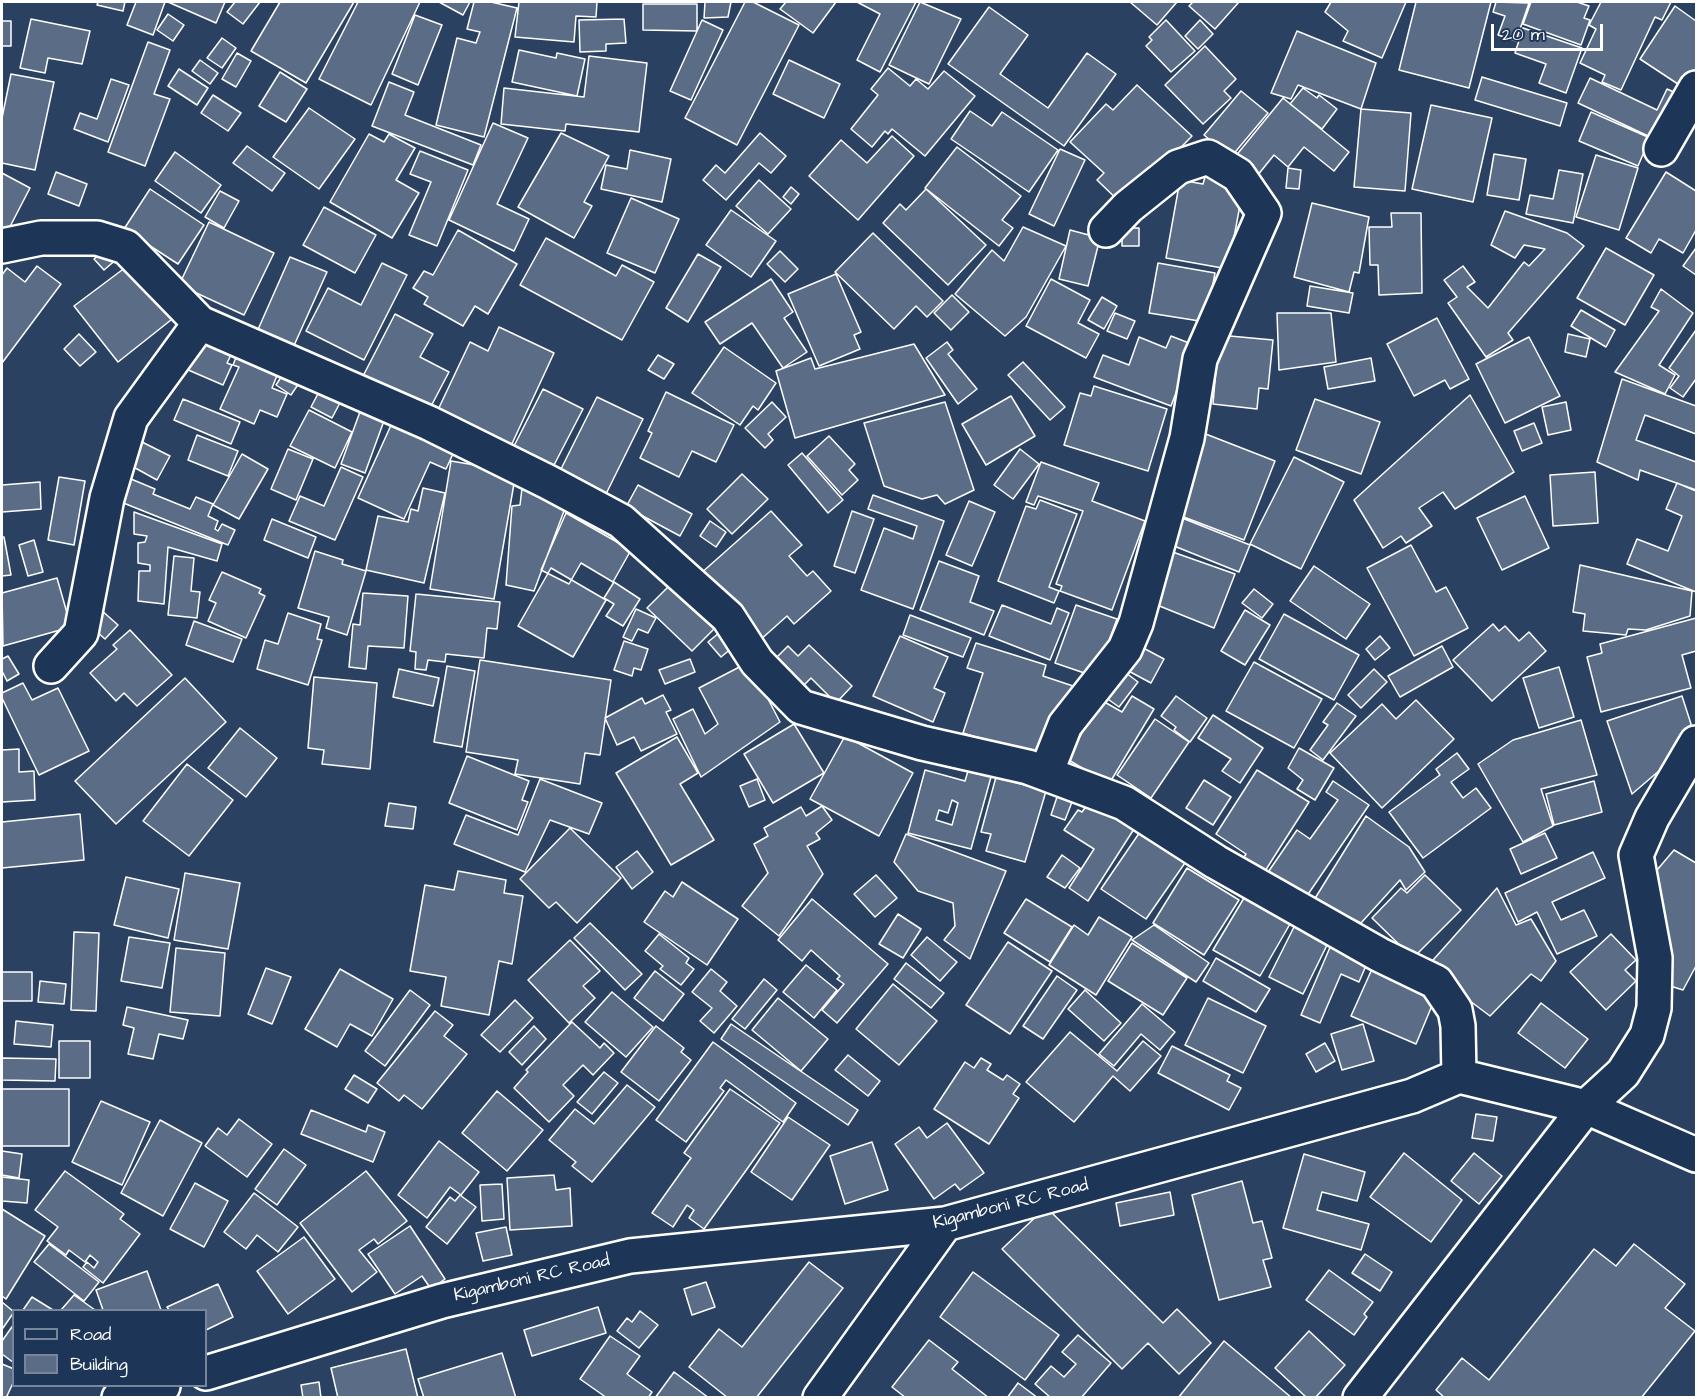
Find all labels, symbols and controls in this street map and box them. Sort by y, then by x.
scale bar [1494,12,1606,50]
text: 20 m [1502,22,1545,47]
street label: Kigamboni RC Road [931,1175,1091,1235]
street label: Kigamboni RC Road [452,1251,612,1307]
legend [12,1309,207,1387]
text: Road [70,1322,111,1347]
text: Building [70,1352,128,1377]

